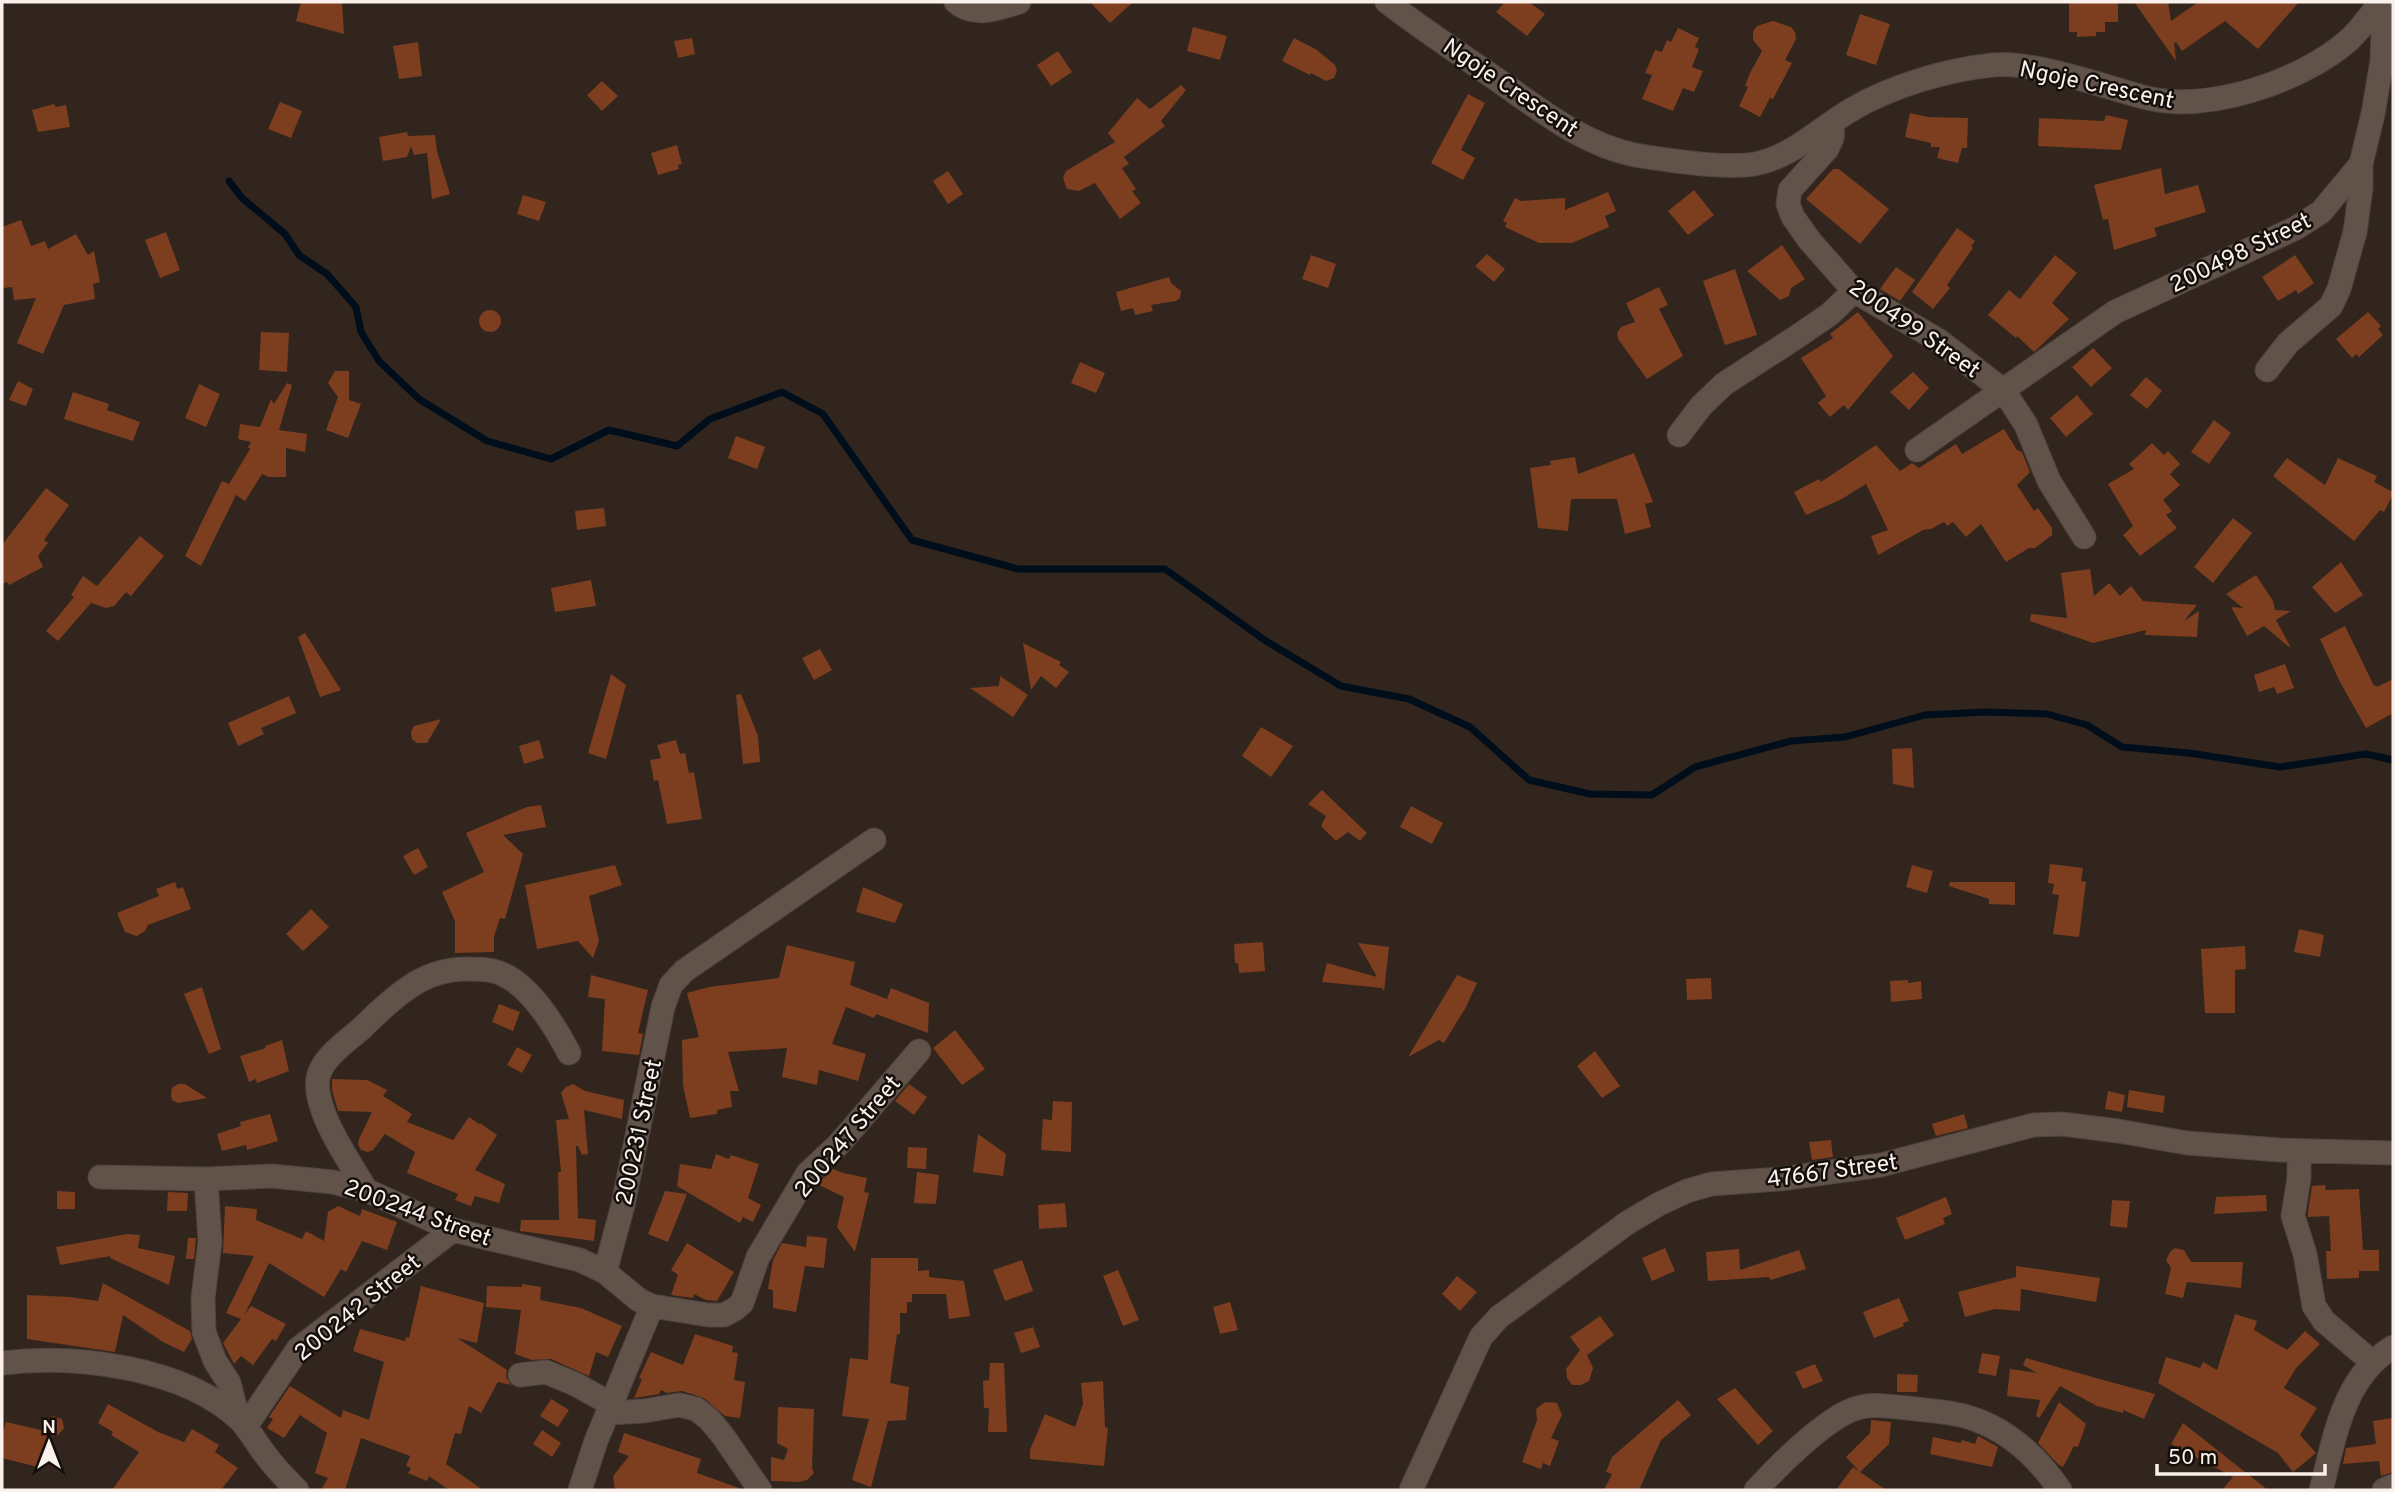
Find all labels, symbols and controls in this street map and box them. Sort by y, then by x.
street label: Ngoje Crescent [1436,33,1583,145]
street label: Ngoje Crescent [2017,56,2176,117]
street label: 200498 Street [2166,207,2317,301]
street label: 200499 Street [1842,274,1985,386]
street label: 200231 Street [611,1057,670,1208]
street label: 200247 Street [789,1070,909,1205]
street label: 47667 Street [1765,1149,1900,1196]
street label: 200244 Street [340,1174,495,1254]
street label: 200242 Street [289,1249,428,1369]
north arrow [14,1408,84,1478]
text: N [42,1416,56,1440]
scale bar [2157,1432,2325,1476]
text: 50 m [2168,1445,2217,1472]

